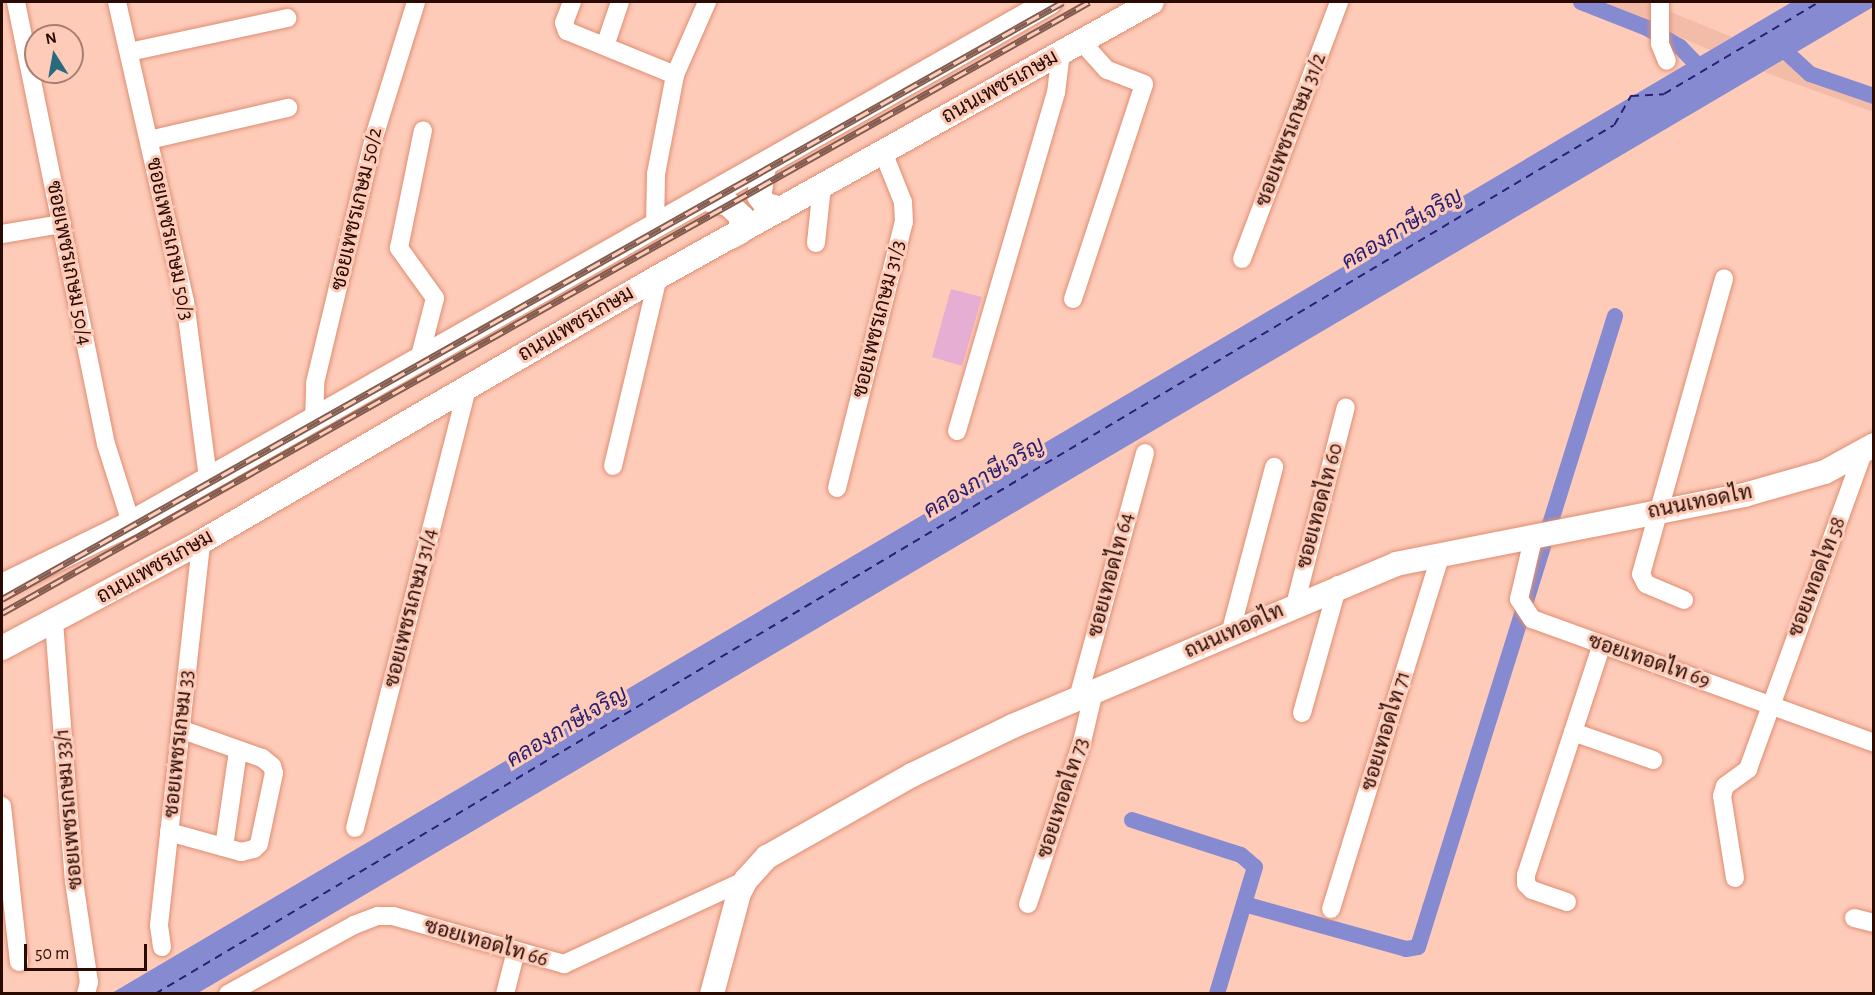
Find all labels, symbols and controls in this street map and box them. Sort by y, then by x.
north arrow [24,24,84,84]
text: N [44,29,58,47]
street label: ถนนเพชรเกษม [937,45,1063,129]
street label: ซอยเพชรเกษม 31/2 [1250,50,1332,210]
street label: ซอยเพชรเกษม 50/2 [326,125,388,293]
street label: ซอยเพชรเกษม 50/3 [140,155,200,323]
street label: ซอยเพชรเกษม 50/4 [41,179,97,347]
water label: คลองภาษีเจริญ [1337,183,1467,275]
street label: ซอยเพชรเกษม 31/3 [847,238,911,400]
street label: ถนนเพชรเกษม [514,281,638,367]
water label: คลองภาษีเจริญ [919,432,1049,524]
street label: ซอยเทอดไท 60 [1291,441,1349,571]
street label: ถนนเทอดไท [1646,480,1754,524]
street label: ซอยเทอดไท 64 [1082,510,1140,640]
street label: ซอยเทอดไท 58 [1783,513,1851,641]
street label: ถนนเพชรเกษม [92,525,218,609]
street label: ซอยเพชรเกษม 31/4 [379,526,443,690]
street label: ถนนเทอดไท [1180,598,1288,664]
street label: ซอยเทอดไท 69 [1585,628,1713,694]
street label: ซอยเทอดไท 71 [1356,668,1416,794]
street label: ซอยเพชรเกษม 33 [159,669,199,819]
water label: คลองภาษีเจริญ [502,681,632,773]
street label: ซอยเพชรเกษม 33/1 [49,727,89,891]
street label: ซอยเทอดไท 73 [1032,735,1094,861]
street label: ซอยเทอดไท 66 [421,913,551,973]
scale bar [27,932,150,970]
text: 50 m [35,945,69,963]

